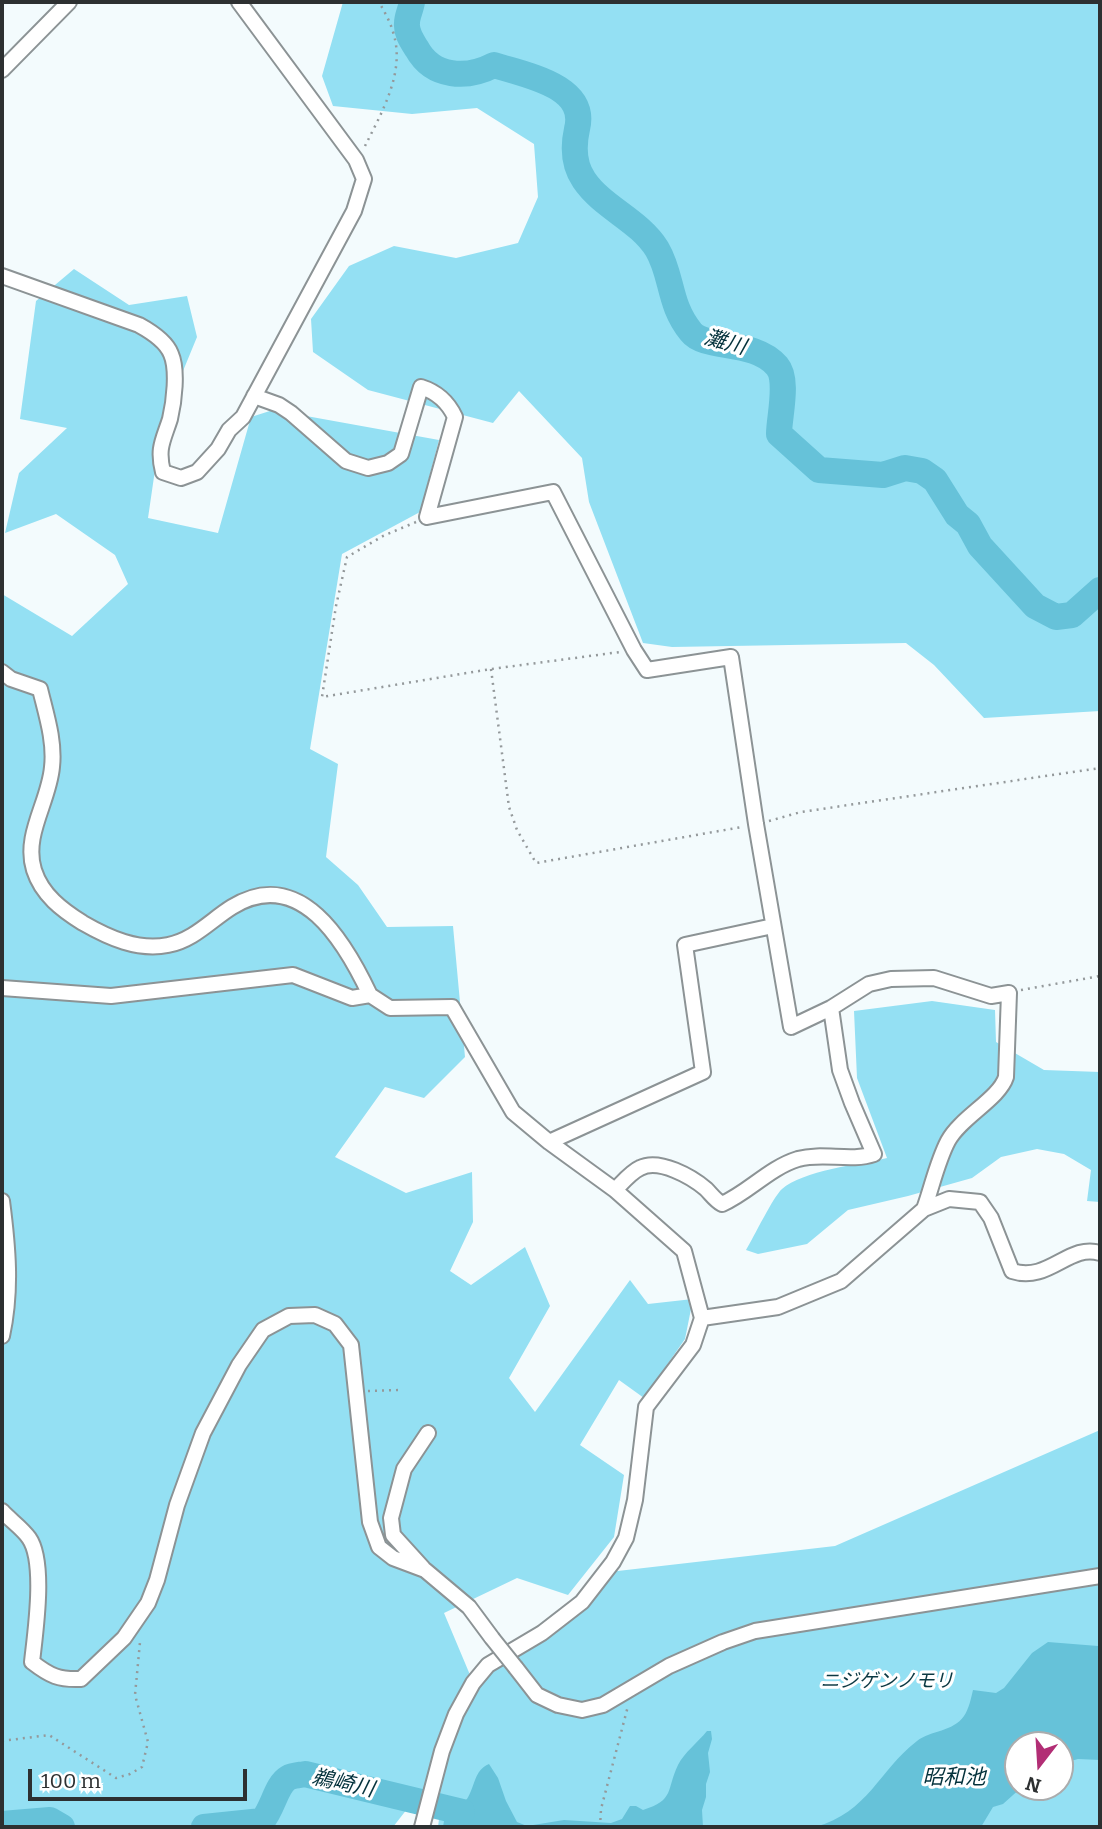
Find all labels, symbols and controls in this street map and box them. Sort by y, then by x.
water label: 灘川 [701,325,749,361]
park label: ニジゲンノモリ [821,1671,953,1693]
north arrow [1004,1731,1074,1801]
scale bar [32,1756,250,1800]
water label: 鵜崎川 [310,1765,376,1803]
water label: 昭和池 [923,1765,985,1791]
text: 100 m [41,1768,101,1794]
text: N [1023,1772,1044,1798]

